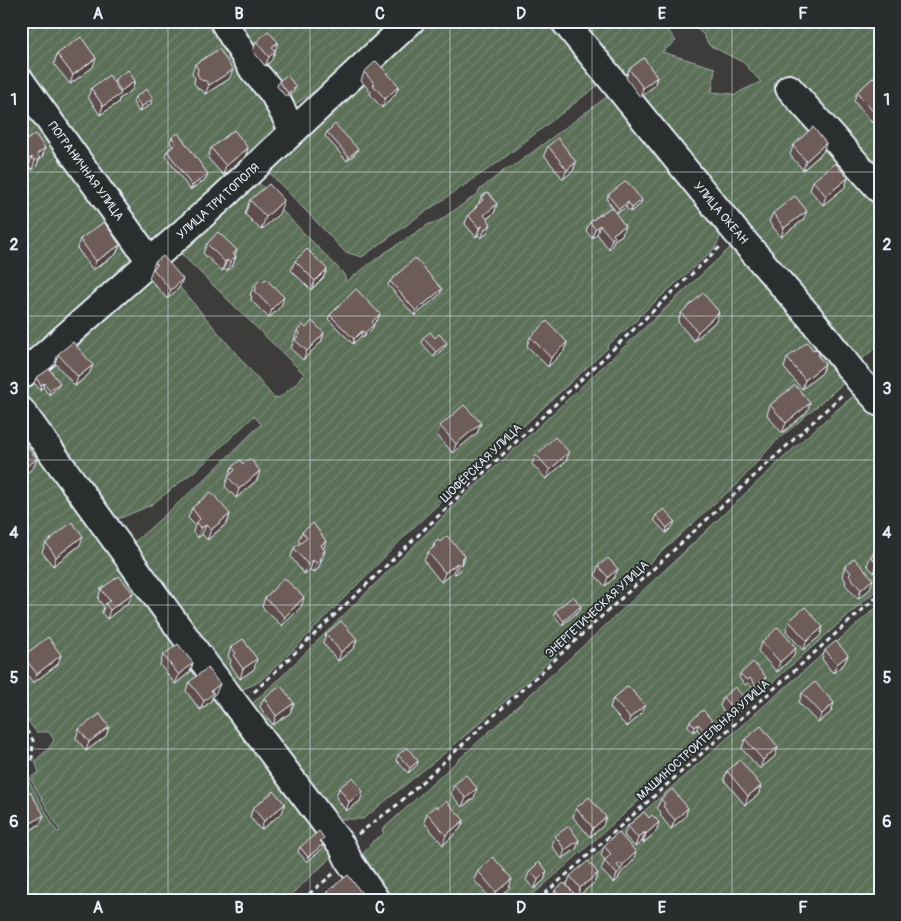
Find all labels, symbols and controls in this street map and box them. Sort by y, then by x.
text: A [93,4,104,24]
text: B [234,4,244,24]
text: C [375,4,385,24]
text: D [516,4,526,24]
text: E [658,4,667,24]
text: F [798,4,808,24]
text: 1 [11,90,17,110]
text: 1 [884,90,890,110]
street label: ПОГРАНИЧНАЯ УЛИЦА [45,119,127,224]
street label: УЛИЦА ТРИ ТОПОЛЯ [174,160,263,242]
street label: УЛИЦА ОКЕАН [690,179,751,248]
text: 2 [10,235,19,255]
text: 2 [883,235,892,255]
text: 3 [10,379,19,399]
text: 3 [883,379,892,399]
street label: ШОФЁРСКАЯ УЛИЦА [437,420,525,506]
text: 4 [9,523,19,543]
text: 4 [882,523,892,543]
street label: ЭНЕРГЕТИЧЕСКАЯ УЛИЦА [543,557,652,661]
text: 5 [10,668,19,688]
text: 5 [883,668,892,688]
street label: МАШИНОСТРОИТЕЛЬНАЯ УЛИЦА [634,677,773,804]
text: 6 [9,812,19,832]
text: 6 [882,812,892,832]
text: A [93,898,104,918]
text: B [234,898,244,918]
text: C [375,898,385,918]
text: D [516,898,526,918]
text: E [658,898,667,918]
text: F [798,898,808,918]

